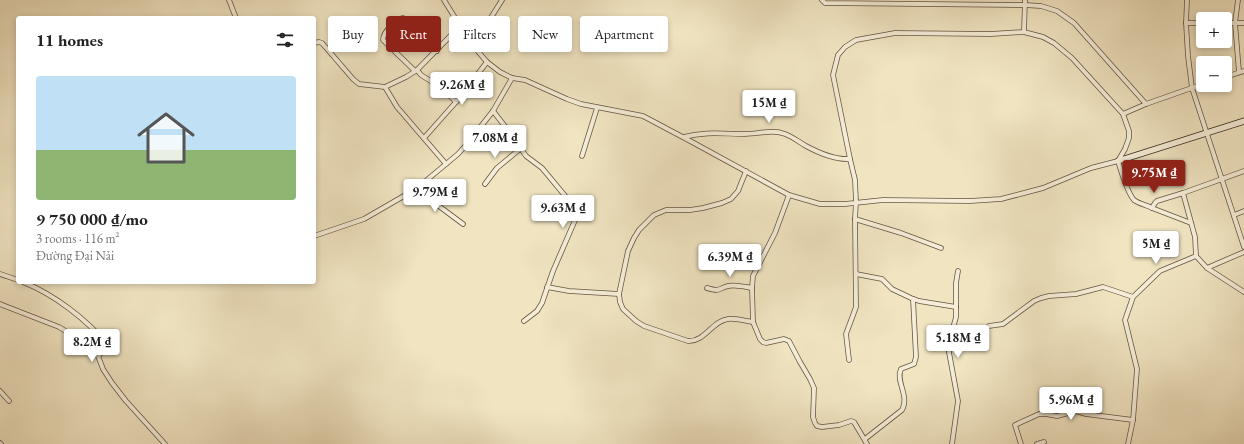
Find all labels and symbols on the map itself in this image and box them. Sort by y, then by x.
pin: 9.26M ₫ [425,72,499,106]
pin: 15M ₫ [741,90,797,124]
pin: 7.08M ₫ [458,125,532,159]
pin: 9.75M ₫ [1117,160,1191,194]
pin: 9.79M ₫ [398,179,472,213]
pin: 9.63M ₫ [526,195,600,229]
pin: 5M ₫ [1132,231,1180,265]
pin: 6.39M ₫ [693,244,767,278]
pin: 5.18M ₫ [921,325,995,359]
pin: 8.2M ₫ [59,329,125,363]
pin: 5.96M ₫ [1034,387,1108,421]

